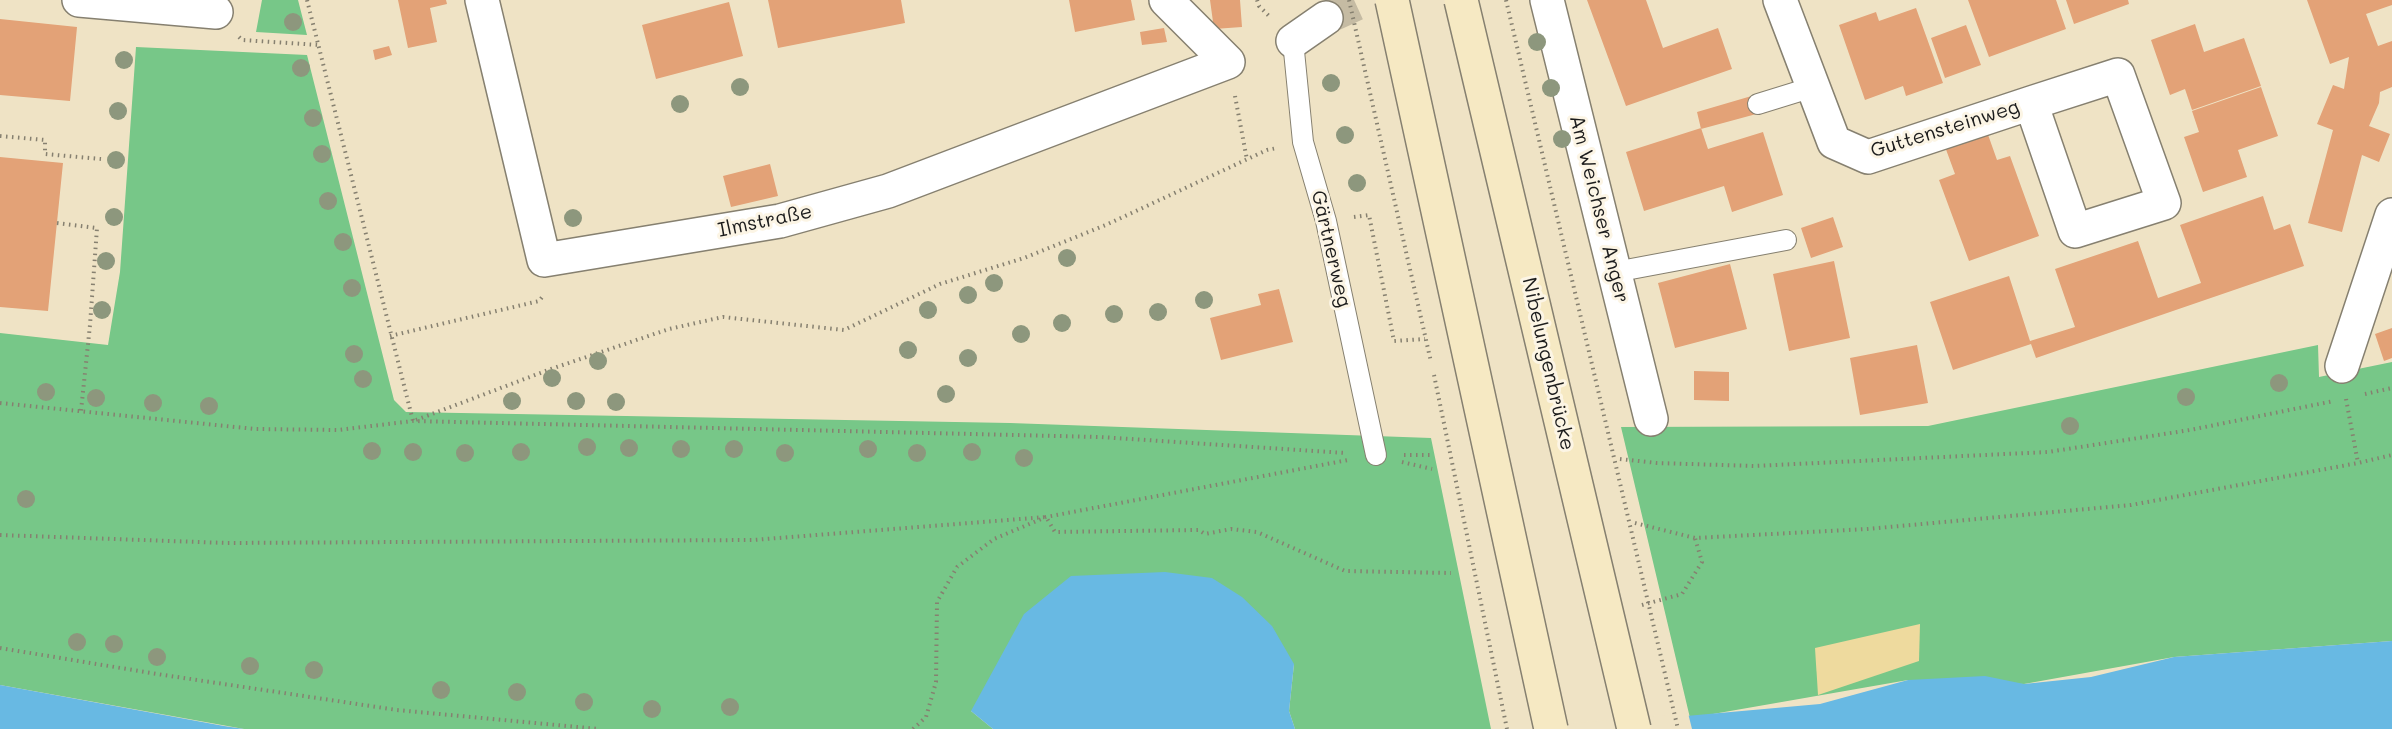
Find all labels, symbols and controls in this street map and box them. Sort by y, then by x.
street label: Guttensteinweg [1868,95,2022,163]
street label: Am Weichser Anger [1564,113,1634,305]
street label: Gärtnerweg [1306,188,1356,310]
street label: Ilmstraße [716,199,814,243]
street label: Nibelungenbrücke [1516,275,1580,453]

